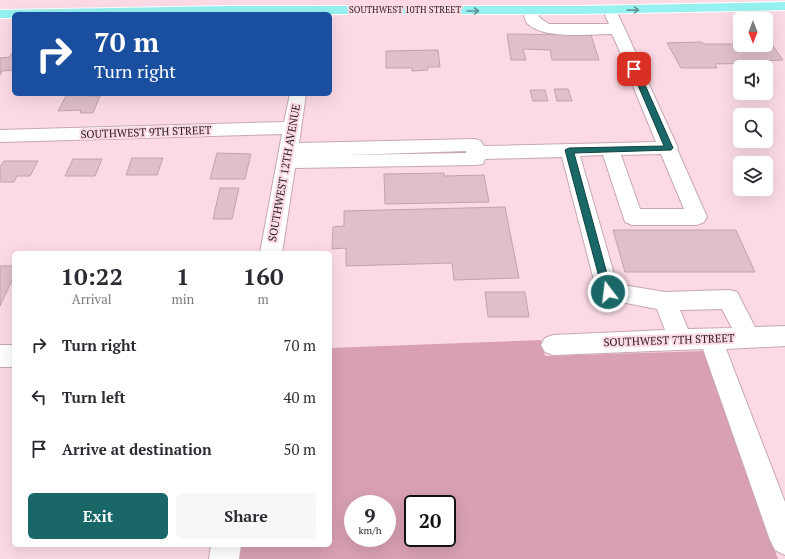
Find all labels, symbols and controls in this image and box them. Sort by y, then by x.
street label: SOUTHWEST 10TH STREET [349,4,461,16]
one-way arrow [626,6,639,14]
one-way arrow [466,7,479,15]
north arrow [733,12,773,52]
map controls [733,12,773,196]
text: 70 m [94,23,159,60]
icon: right [28,28,80,80]
pin [617,52,651,86]
icon: arrive [623,58,645,80]
text: Turn right [94,59,176,83]
button: sound [733,60,773,100]
street label: SOUTHWEST 12TH AVENUE [265,103,303,243]
button: search [733,108,773,148]
street label: SOUTHWEST 9TH STREET [80,123,212,141]
button: layers [733,156,773,196]
text: 10:22 [60,260,123,292]
text: 1 [176,260,190,292]
text: 160 [243,260,283,292]
position arrow [587,271,629,313]
text: Arrival [72,290,112,308]
text: min [171,290,194,308]
text: m [258,290,269,308]
street label: SOUTHWEST 7TH STREET [603,331,735,349]
icon: right [28,334,50,356]
text: Turn right [62,335,137,355]
text: 70 m [283,335,316,355]
icon: left [28,386,50,408]
text: Turn left [62,387,126,407]
text: 40 m [283,387,316,407]
icon: arrive [28,438,50,460]
text: Arrive at destination [62,439,212,459]
text: 50 m [283,439,316,459]
button: Exit [28,493,168,539]
button: Share [176,493,316,539]
speed limit sign: 20 [404,495,456,547]
text: 9 [364,502,376,529]
text: km/h [358,524,382,537]

